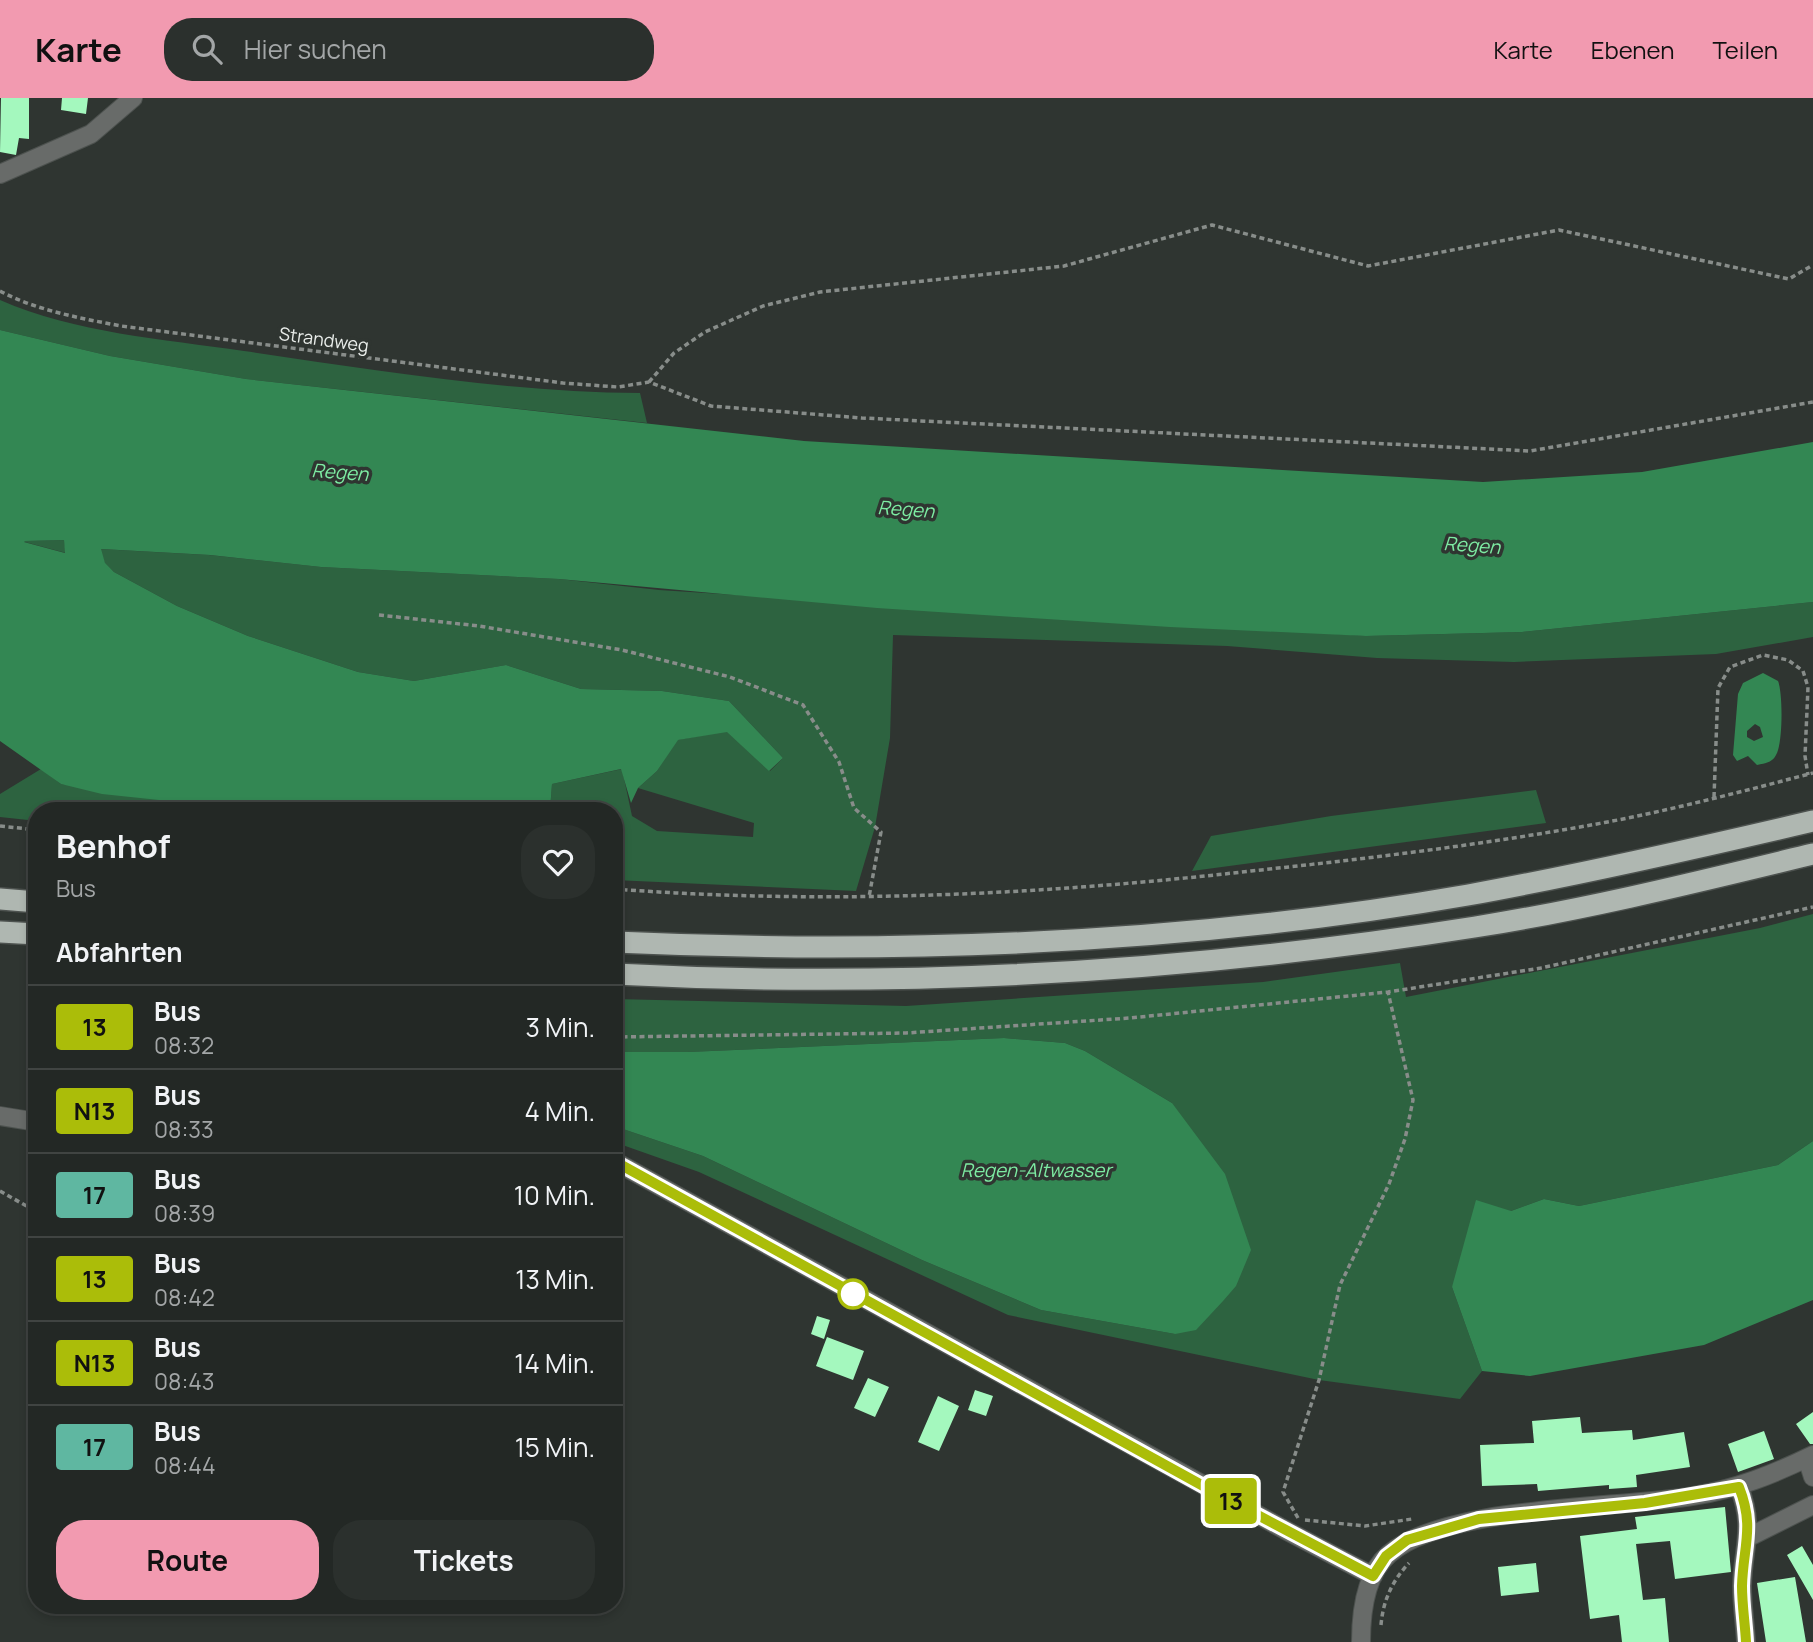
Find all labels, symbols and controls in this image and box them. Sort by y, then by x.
search box [164,18,654,81]
text: Karte [35,27,122,72]
icon: search [188,30,226,68]
text: Hier suchen [244,31,387,67]
text: Karte [1493,33,1553,66]
text: Ebenen [1591,33,1674,66]
text: Teilen [1712,33,1778,66]
street label: Strandweg [278,321,370,357]
water label: Regen [311,457,370,487]
water label: Regen [877,494,936,524]
water label: Regen [1443,530,1502,560]
text: Benhof [56,823,170,868]
button: heart [521,825,595,899]
text: Bus [56,872,96,904]
text: Abfahrten [56,934,183,970]
text: Bus [154,993,201,1029]
text: 3 Min. [525,1009,595,1045]
text: 13 [82,1010,107,1043]
text: 08:32 [154,1029,214,1061]
text: Bus [154,1077,201,1113]
text: 4 Min. [525,1093,595,1129]
text: N13 [74,1094,115,1127]
text: 08:33 [154,1113,214,1145]
water label: Regen-Altwasser [961,1157,1113,1183]
text: Bus [154,1161,201,1197]
text: 10 Min. [514,1177,595,1213]
text: 17 [83,1178,106,1211]
text: 08:39 [154,1197,215,1229]
text: Bus [154,1245,201,1281]
text: 13 Min. [515,1261,595,1297]
text: 13 [82,1262,107,1295]
unlabelled marker [838,1279,868,1309]
text: 08:42 [154,1281,215,1313]
text: Bus [154,1329,201,1365]
text: 14 Min. [514,1345,595,1381]
text: N13 [74,1346,115,1379]
text: 08:43 [154,1365,215,1397]
text: Bus [154,1413,201,1449]
text: 15 Min. [515,1429,595,1465]
text: 17 [83,1430,106,1463]
text: 08:44 [154,1449,216,1481]
line badge: 13 [1200,1478,1262,1524]
text: 13 [1219,1484,1243,1517]
button: Route [56,1520,319,1600]
button: Tickets [333,1520,595,1600]

